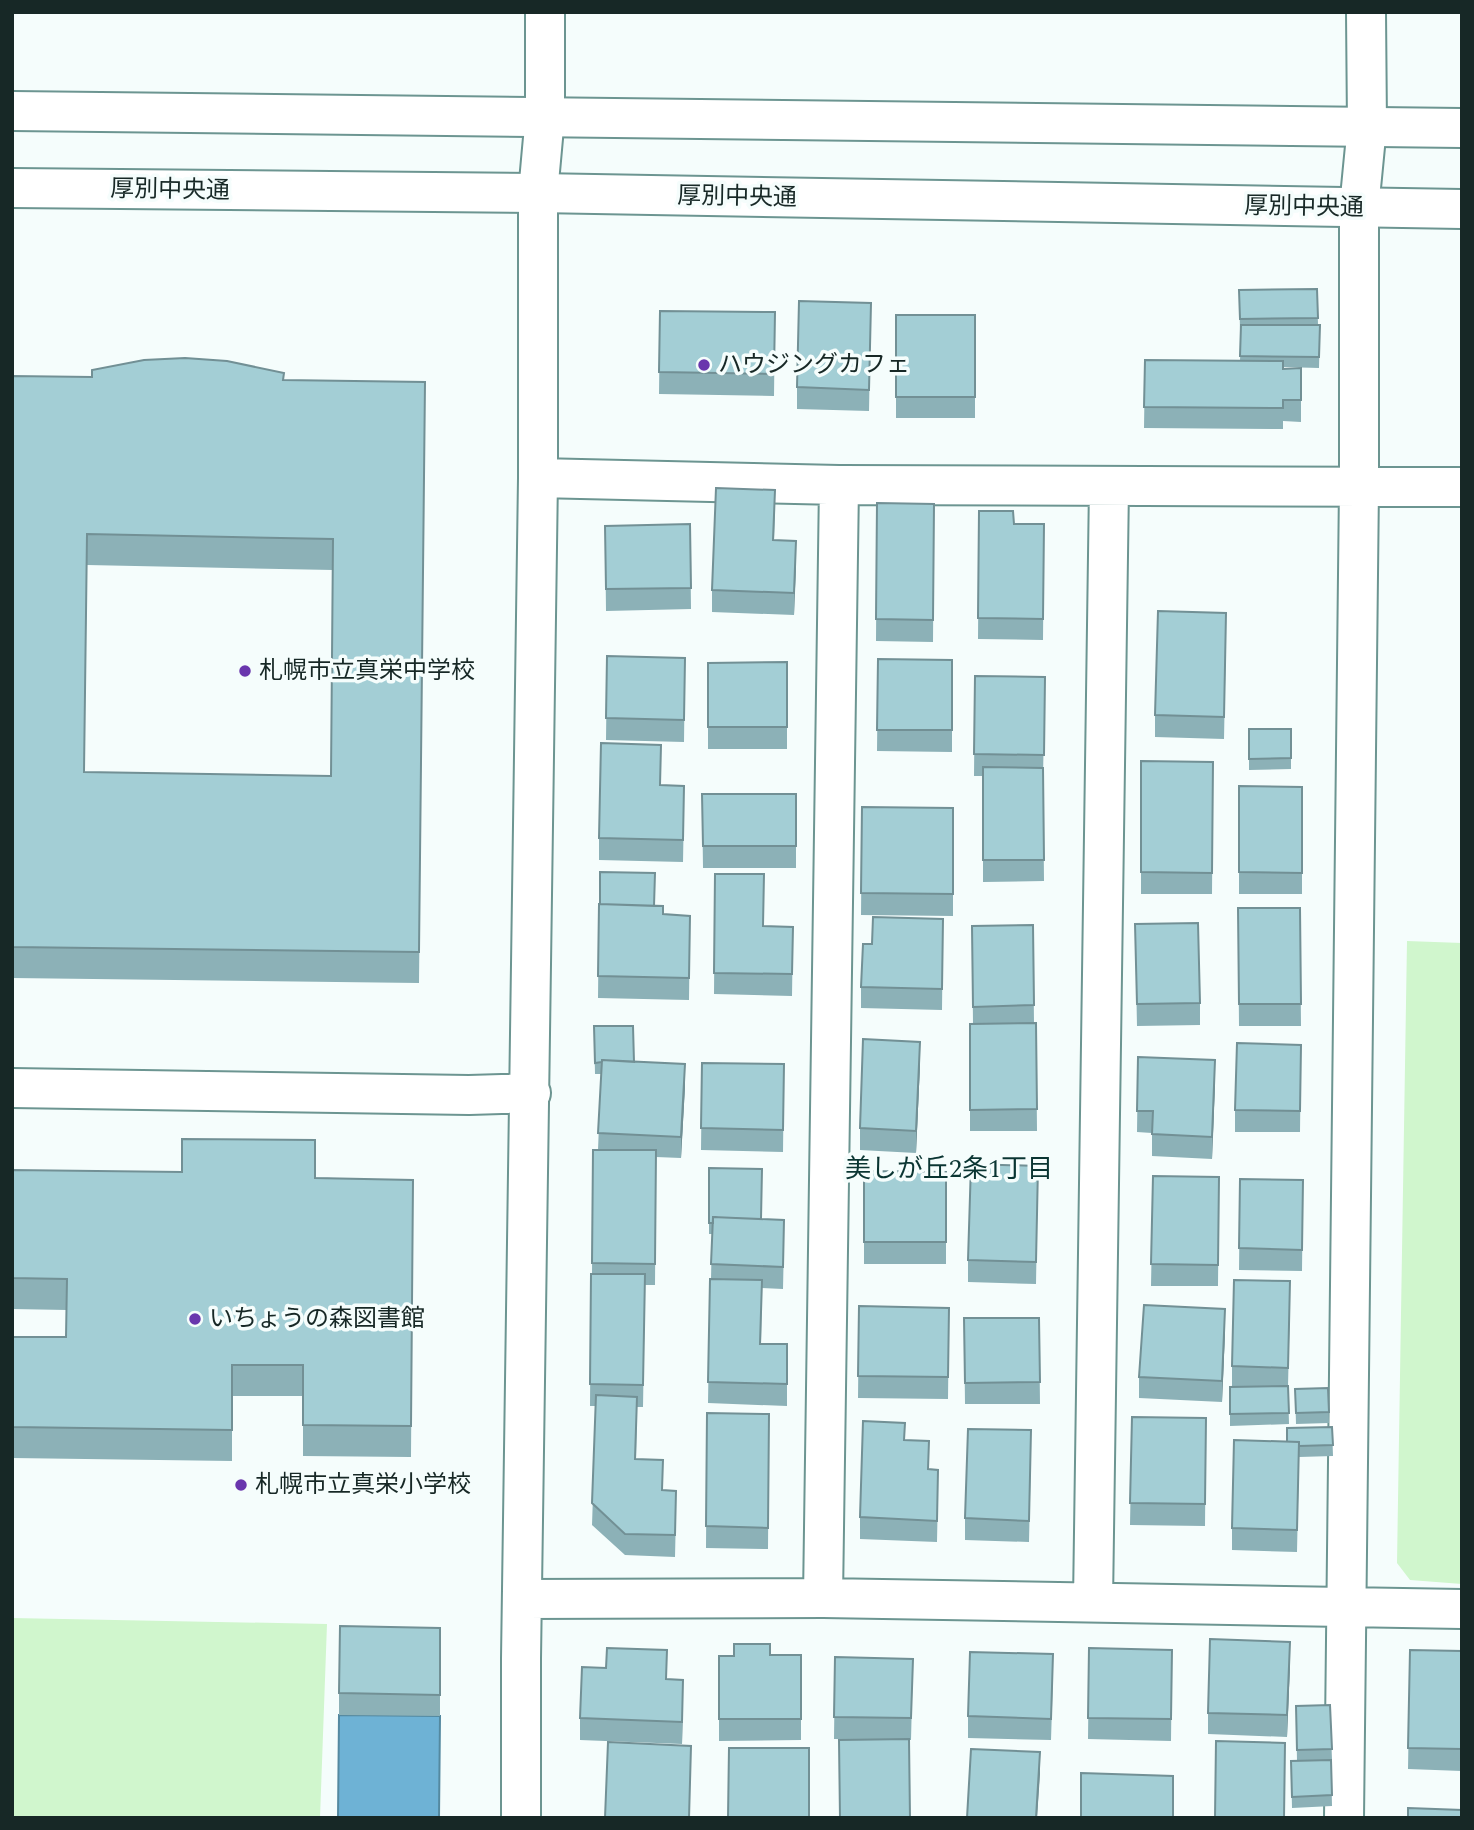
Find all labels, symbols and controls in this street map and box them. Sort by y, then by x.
street label: 厚別中央通 [110,171,230,209]
street label: 厚別中央通 [677,178,797,216]
street label: 厚別中央通 [1244,188,1364,226]
place label: ハウジングカフェ [718,347,910,383]
marker: ハウジングカフェ [696,357,712,373]
place label: 札幌市立真栄中学校 [259,653,475,689]
marker: 札幌市立真栄中学校 [237,663,253,679]
district label: 美しが丘2条1丁目 [845,1149,1053,1189]
place label: いちょうの森図書館 [209,1301,425,1337]
marker: いちょうの森図書館 [187,1311,203,1327]
place label: 札幌市立真栄小学校 [255,1467,471,1503]
marker: 札幌市立真栄小学校 [233,1477,249,1493]

